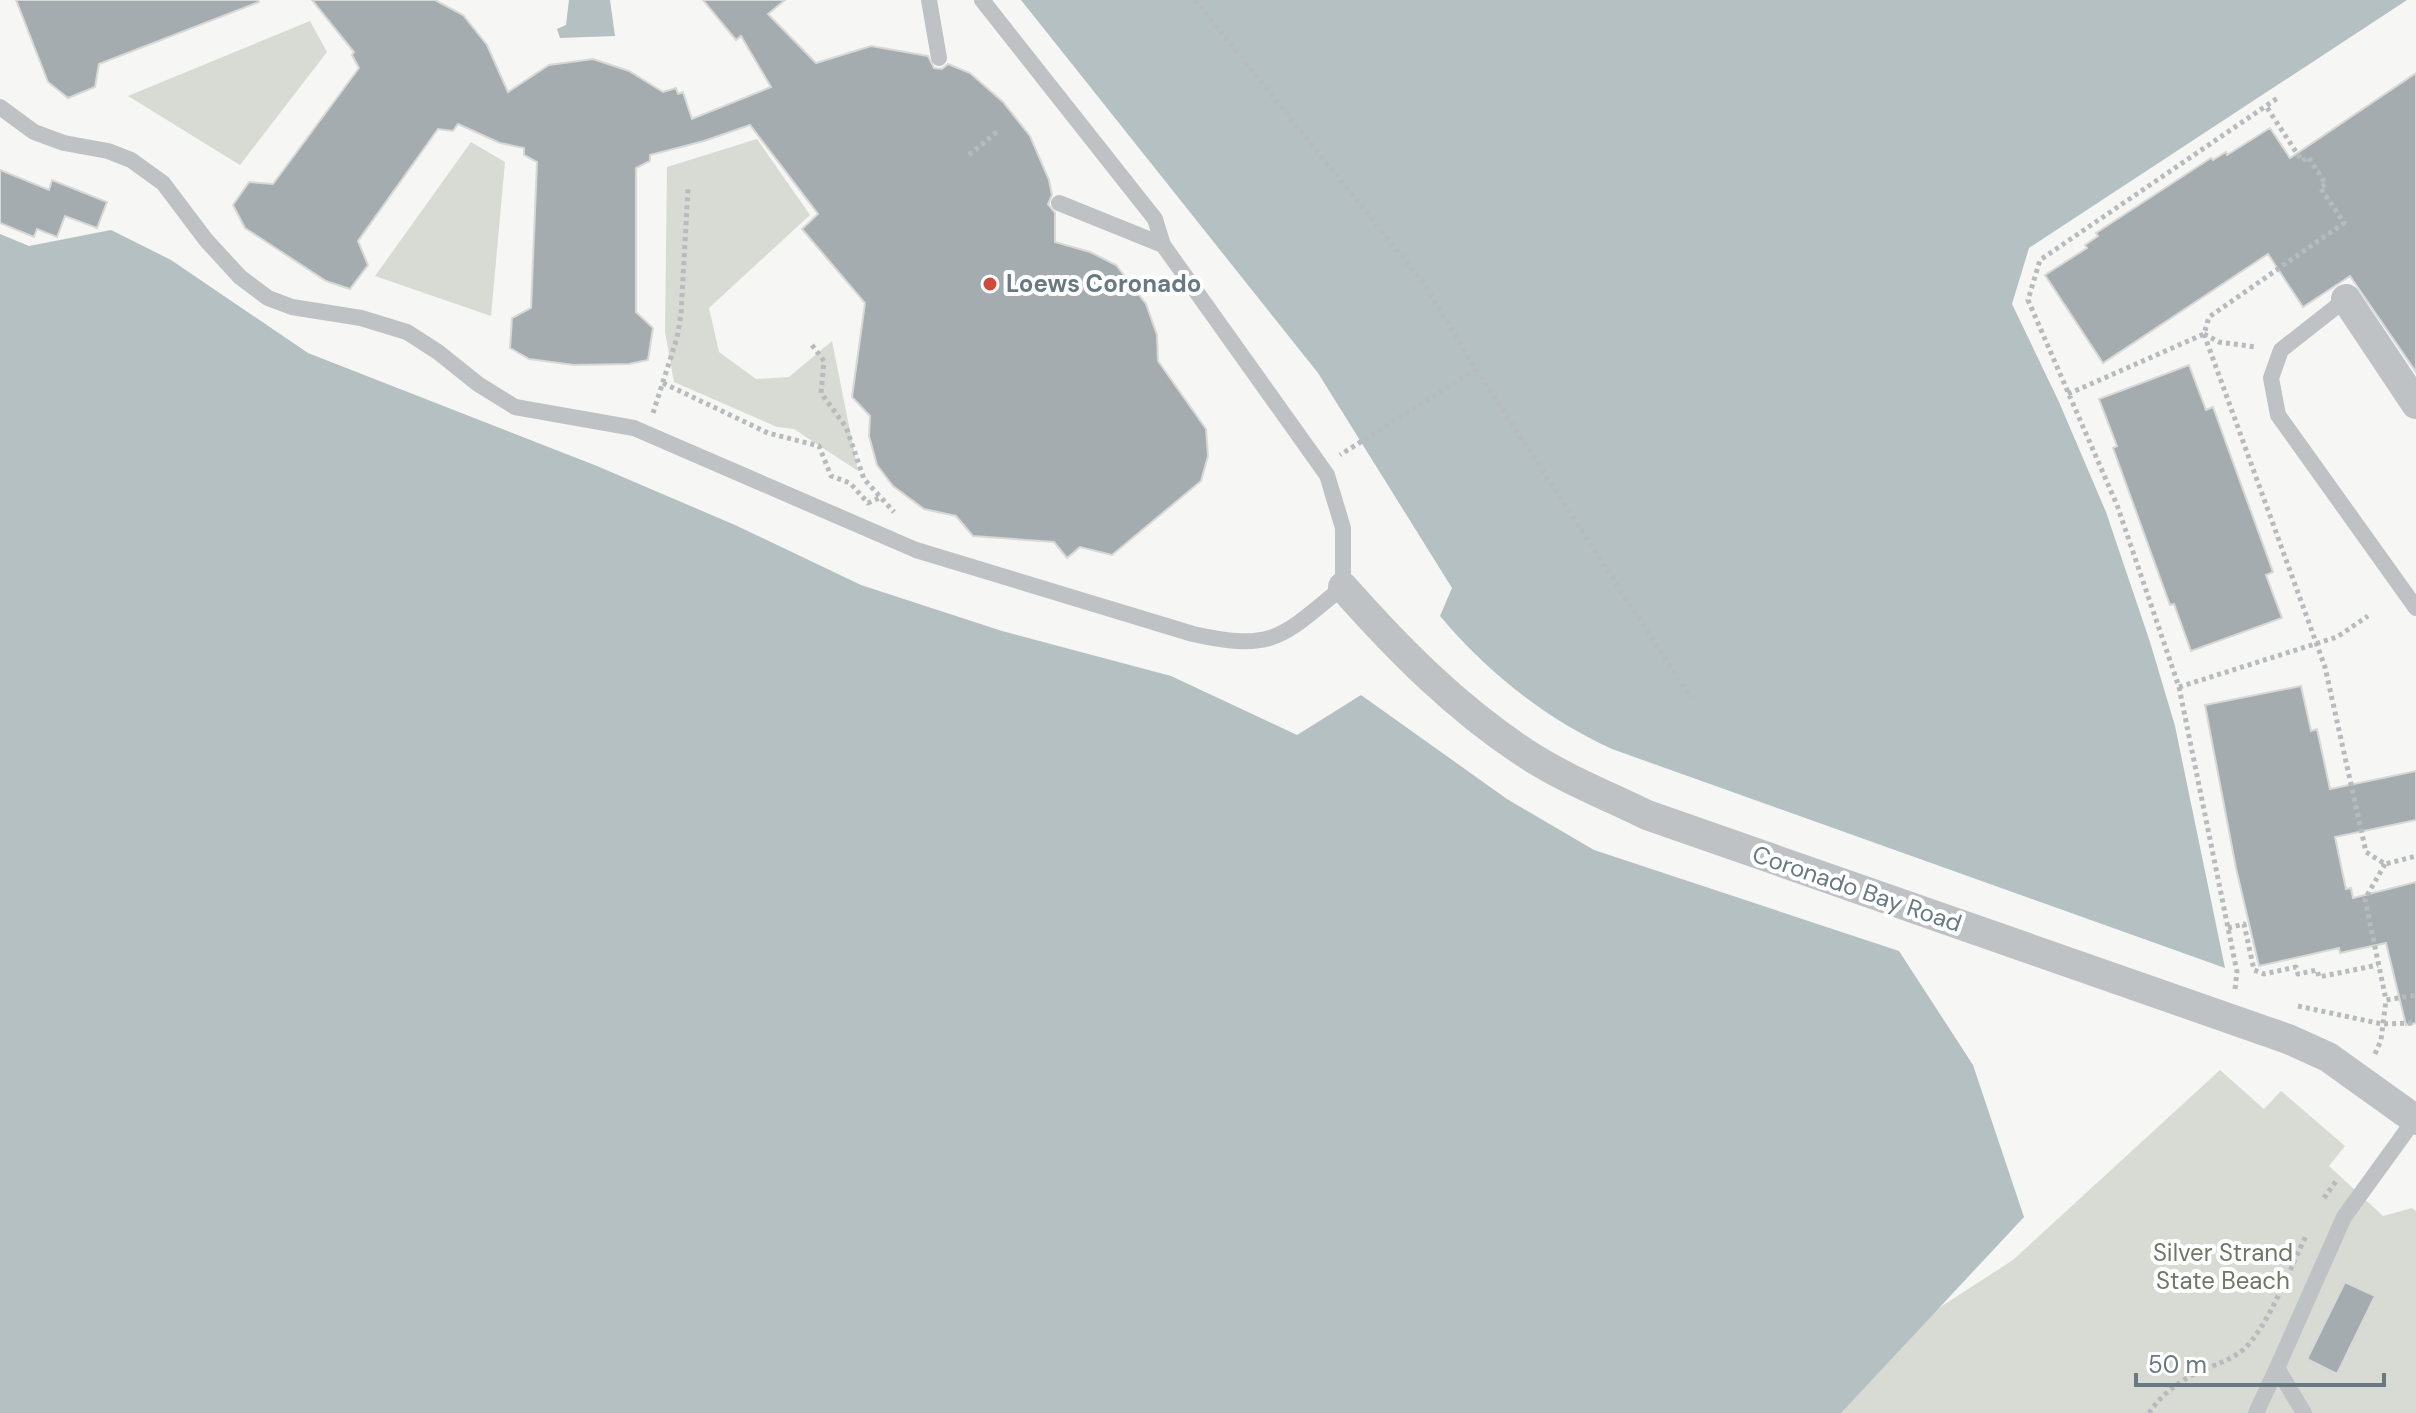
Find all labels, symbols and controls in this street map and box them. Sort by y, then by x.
place label: Loews Coronado [1006,268,1201,299]
marker: Loews Coronado [981,275,999,293]
street label: Coronado Bay Road [1748,838,1966,939]
park label: Silver Strand State Beach [2153,1237,2293,1296]
scale bar [2136,1337,2384,1387]
text: 50 m [2148,1349,2207,1380]

